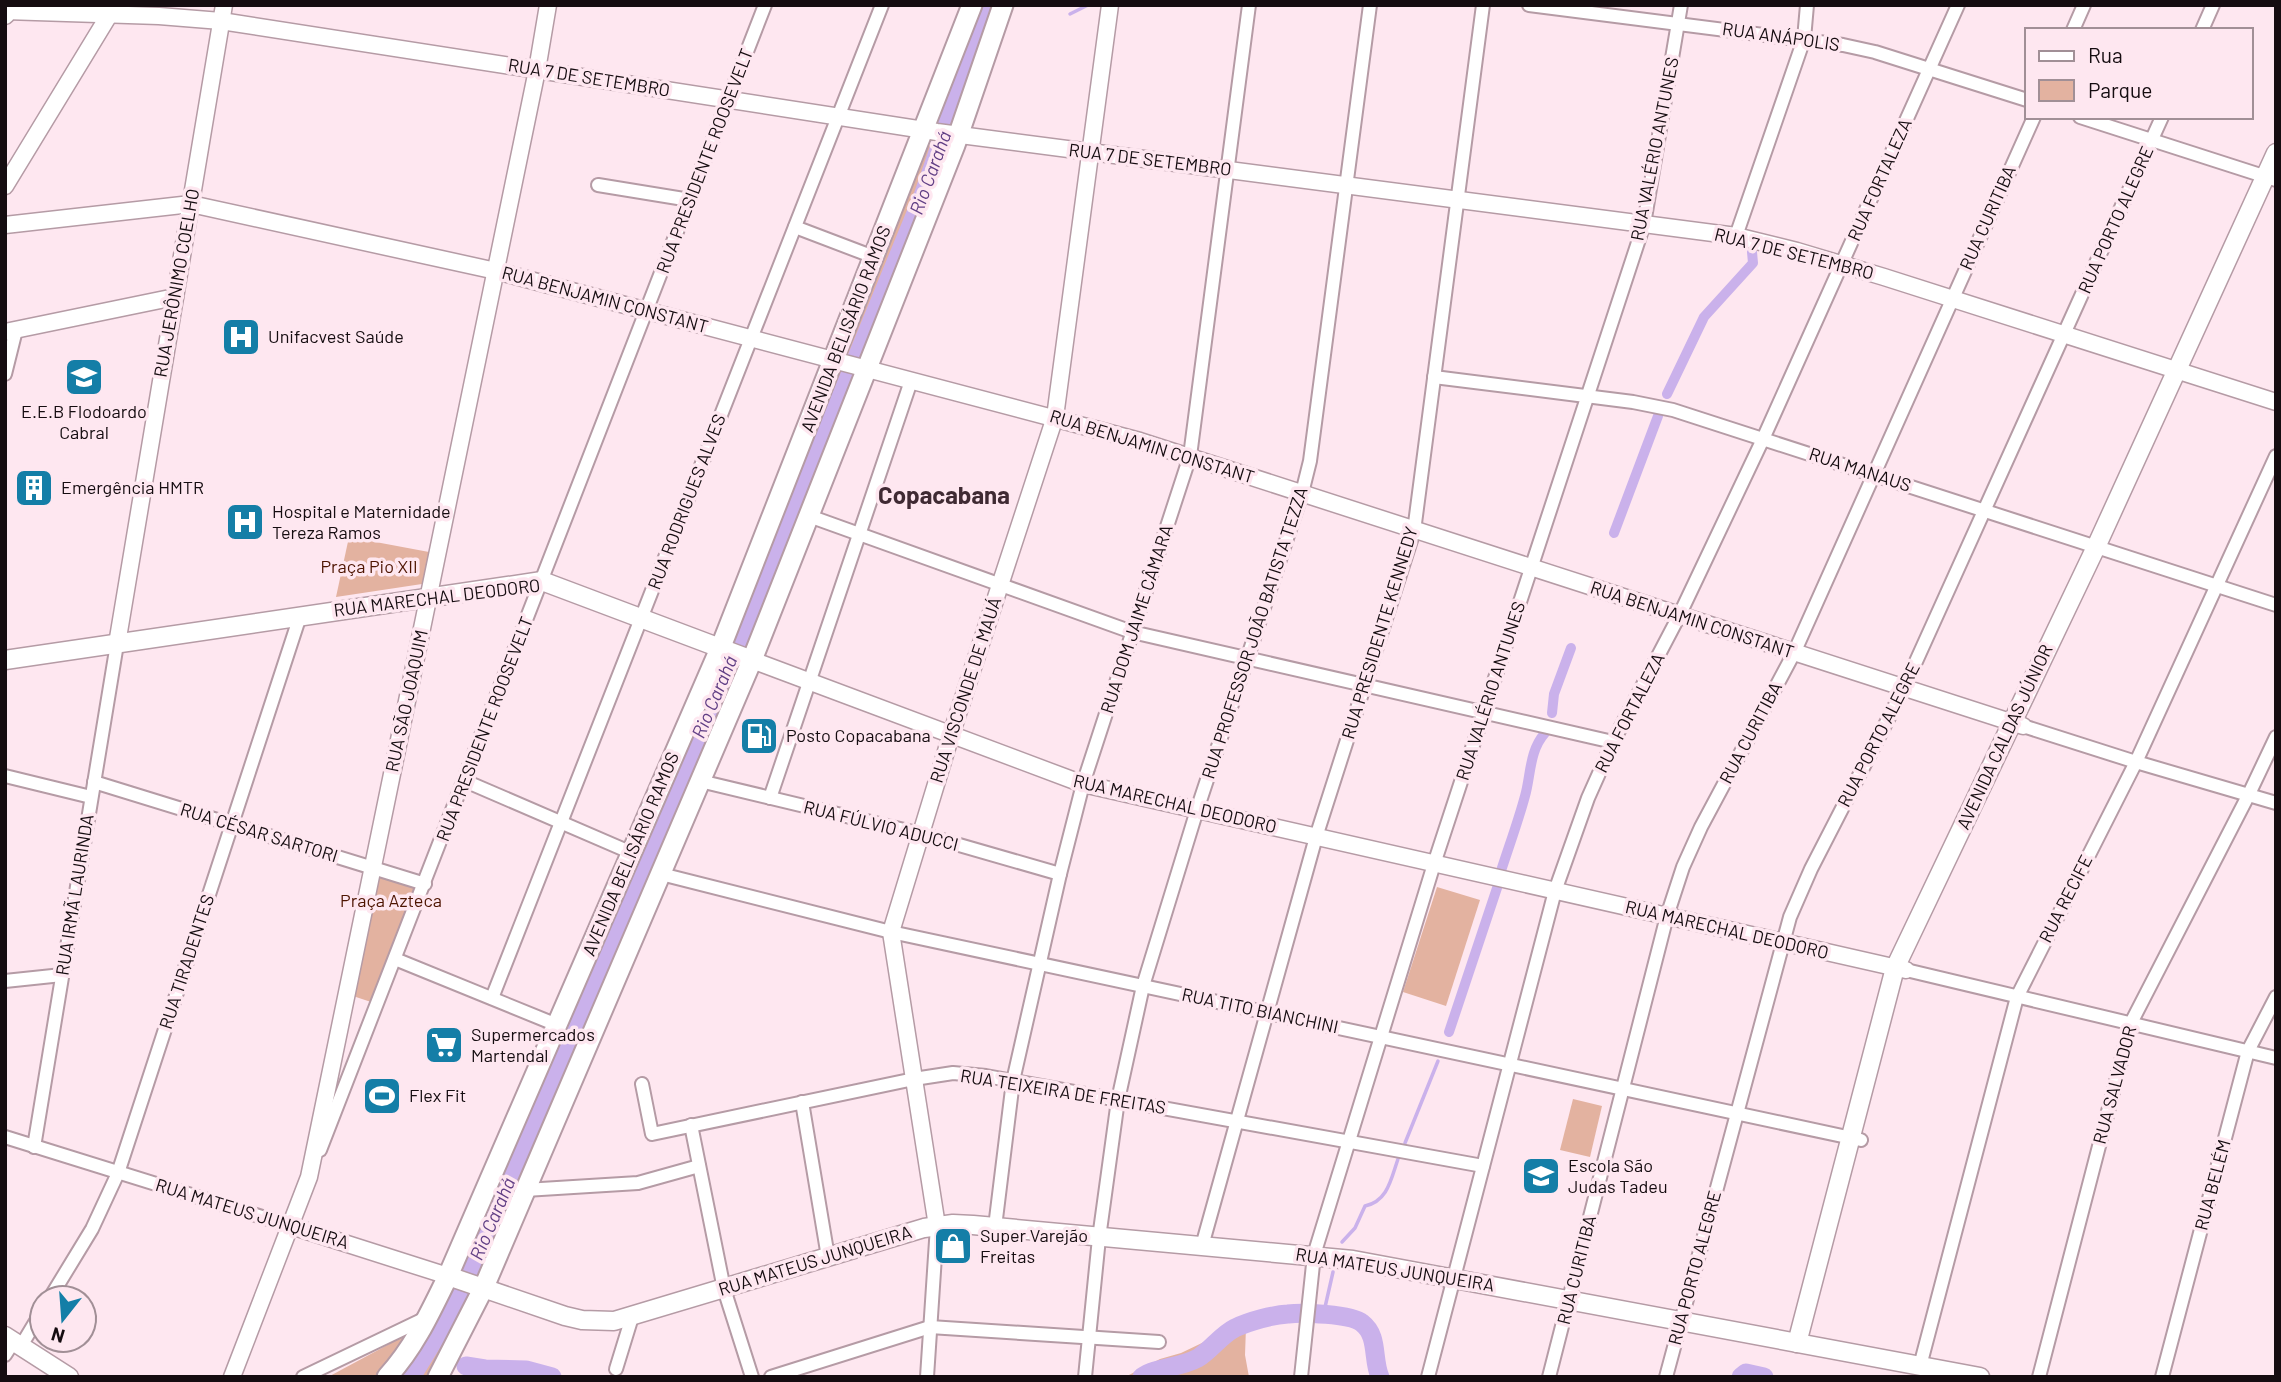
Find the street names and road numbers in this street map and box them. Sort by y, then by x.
street label: RUA ANÁPOLIS [1721,17,1841,55]
street label: RUA PRESIDENTE ROOSEVELT [651,45,757,276]
street label: RUA 7 DE SETEMBRO [507,53,672,101]
street label: RUA VALÉRIO ANTUNES [1625,55,1683,243]
street label: RUA FORTALEZA [1842,115,1916,244]
street label: RUA 7 DE SETEMBRO [1068,138,1233,180]
street label: RUA PORTO ALEGRE [2073,142,2157,297]
street label: RUA CURITIBA [1954,162,2020,273]
street label: RUA JERÔNIMO COELHO [149,187,203,379]
street label: AVENIDA BELISÁRIO RAMOS [795,222,895,435]
street label: RUA 7 DE SETEMBRO [1712,223,1876,284]
street label: RUA BENJAMIN CONSTANT [500,261,711,337]
street label: RUA BENJAMIN CONSTANT [1047,404,1257,488]
street label: RUA RODRIGUES ALVES [642,411,730,592]
street label: RUA MANAUS [1806,442,1914,496]
street label: RUA PROFESSOR JOÃO BATISTA TEZZA [1196,484,1312,782]
street label: RUA DOM JAIME CÂMARA [1095,521,1177,716]
street label: RUA PRESIDENTE KENNEDY [1336,524,1422,742]
street label: RUA MARECHAL DEODORO [332,573,541,621]
street label: RUA BENJAMIN CONSTANT [1588,576,1797,662]
street label: RUA VISCONDE DE MAUÁ [925,594,1006,785]
street label: RUA VALÉRIO ANTUNES [1451,598,1529,783]
street label: RUA PRESIDENTE ROOSEVELT [431,613,537,844]
street label: RUA SÃO JOAQUIM [380,628,432,774]
street label: AVENIDA CALDAS JÚNIOR [1952,641,2057,833]
street label: RUA FORTALEZA [1589,649,1669,776]
street label: RUA PORTO ALEGRE [1832,659,1924,810]
street label: RUA CURITIBA [1714,678,1786,787]
street label: AVENIDA BELISÁRIO RAMOS [577,748,683,959]
street label: RUA MARECHAL DEODORO [1071,769,1279,837]
street label: RUA FÚLVIO ADUCCI [802,795,961,855]
street label: RUA CÉSAR SARTORI [178,798,341,866]
street label: RUA IRMÃ LAURINDA [50,813,98,977]
street label: RUA RECIFE [2034,851,2097,946]
street label: RUA TIRADENTES [154,892,218,1032]
street label: RUA MARECHAL DEODORO [1623,895,1831,963]
street label: RUA TITO BIANCHINI [1180,983,1340,1037]
street label: RUA SALVADOR [2088,1023,2140,1146]
street label: RUA TEIXEIRA DE FREITAS [959,1064,1167,1118]
street label: RUA BELÉM [2189,1137,2235,1233]
street label: RUA MATEUS JUNQUEIRA [153,1173,352,1253]
street label: RUA PORTO ALEGRE [1663,1188,1725,1347]
street label: RUA CURITIBA [1552,1213,1600,1327]
street label: RUA MATEUS JUNQUEIRA [715,1220,914,1300]
street label: RUA MATEUS JUNQUEIRA [1294,1242,1496,1296]

